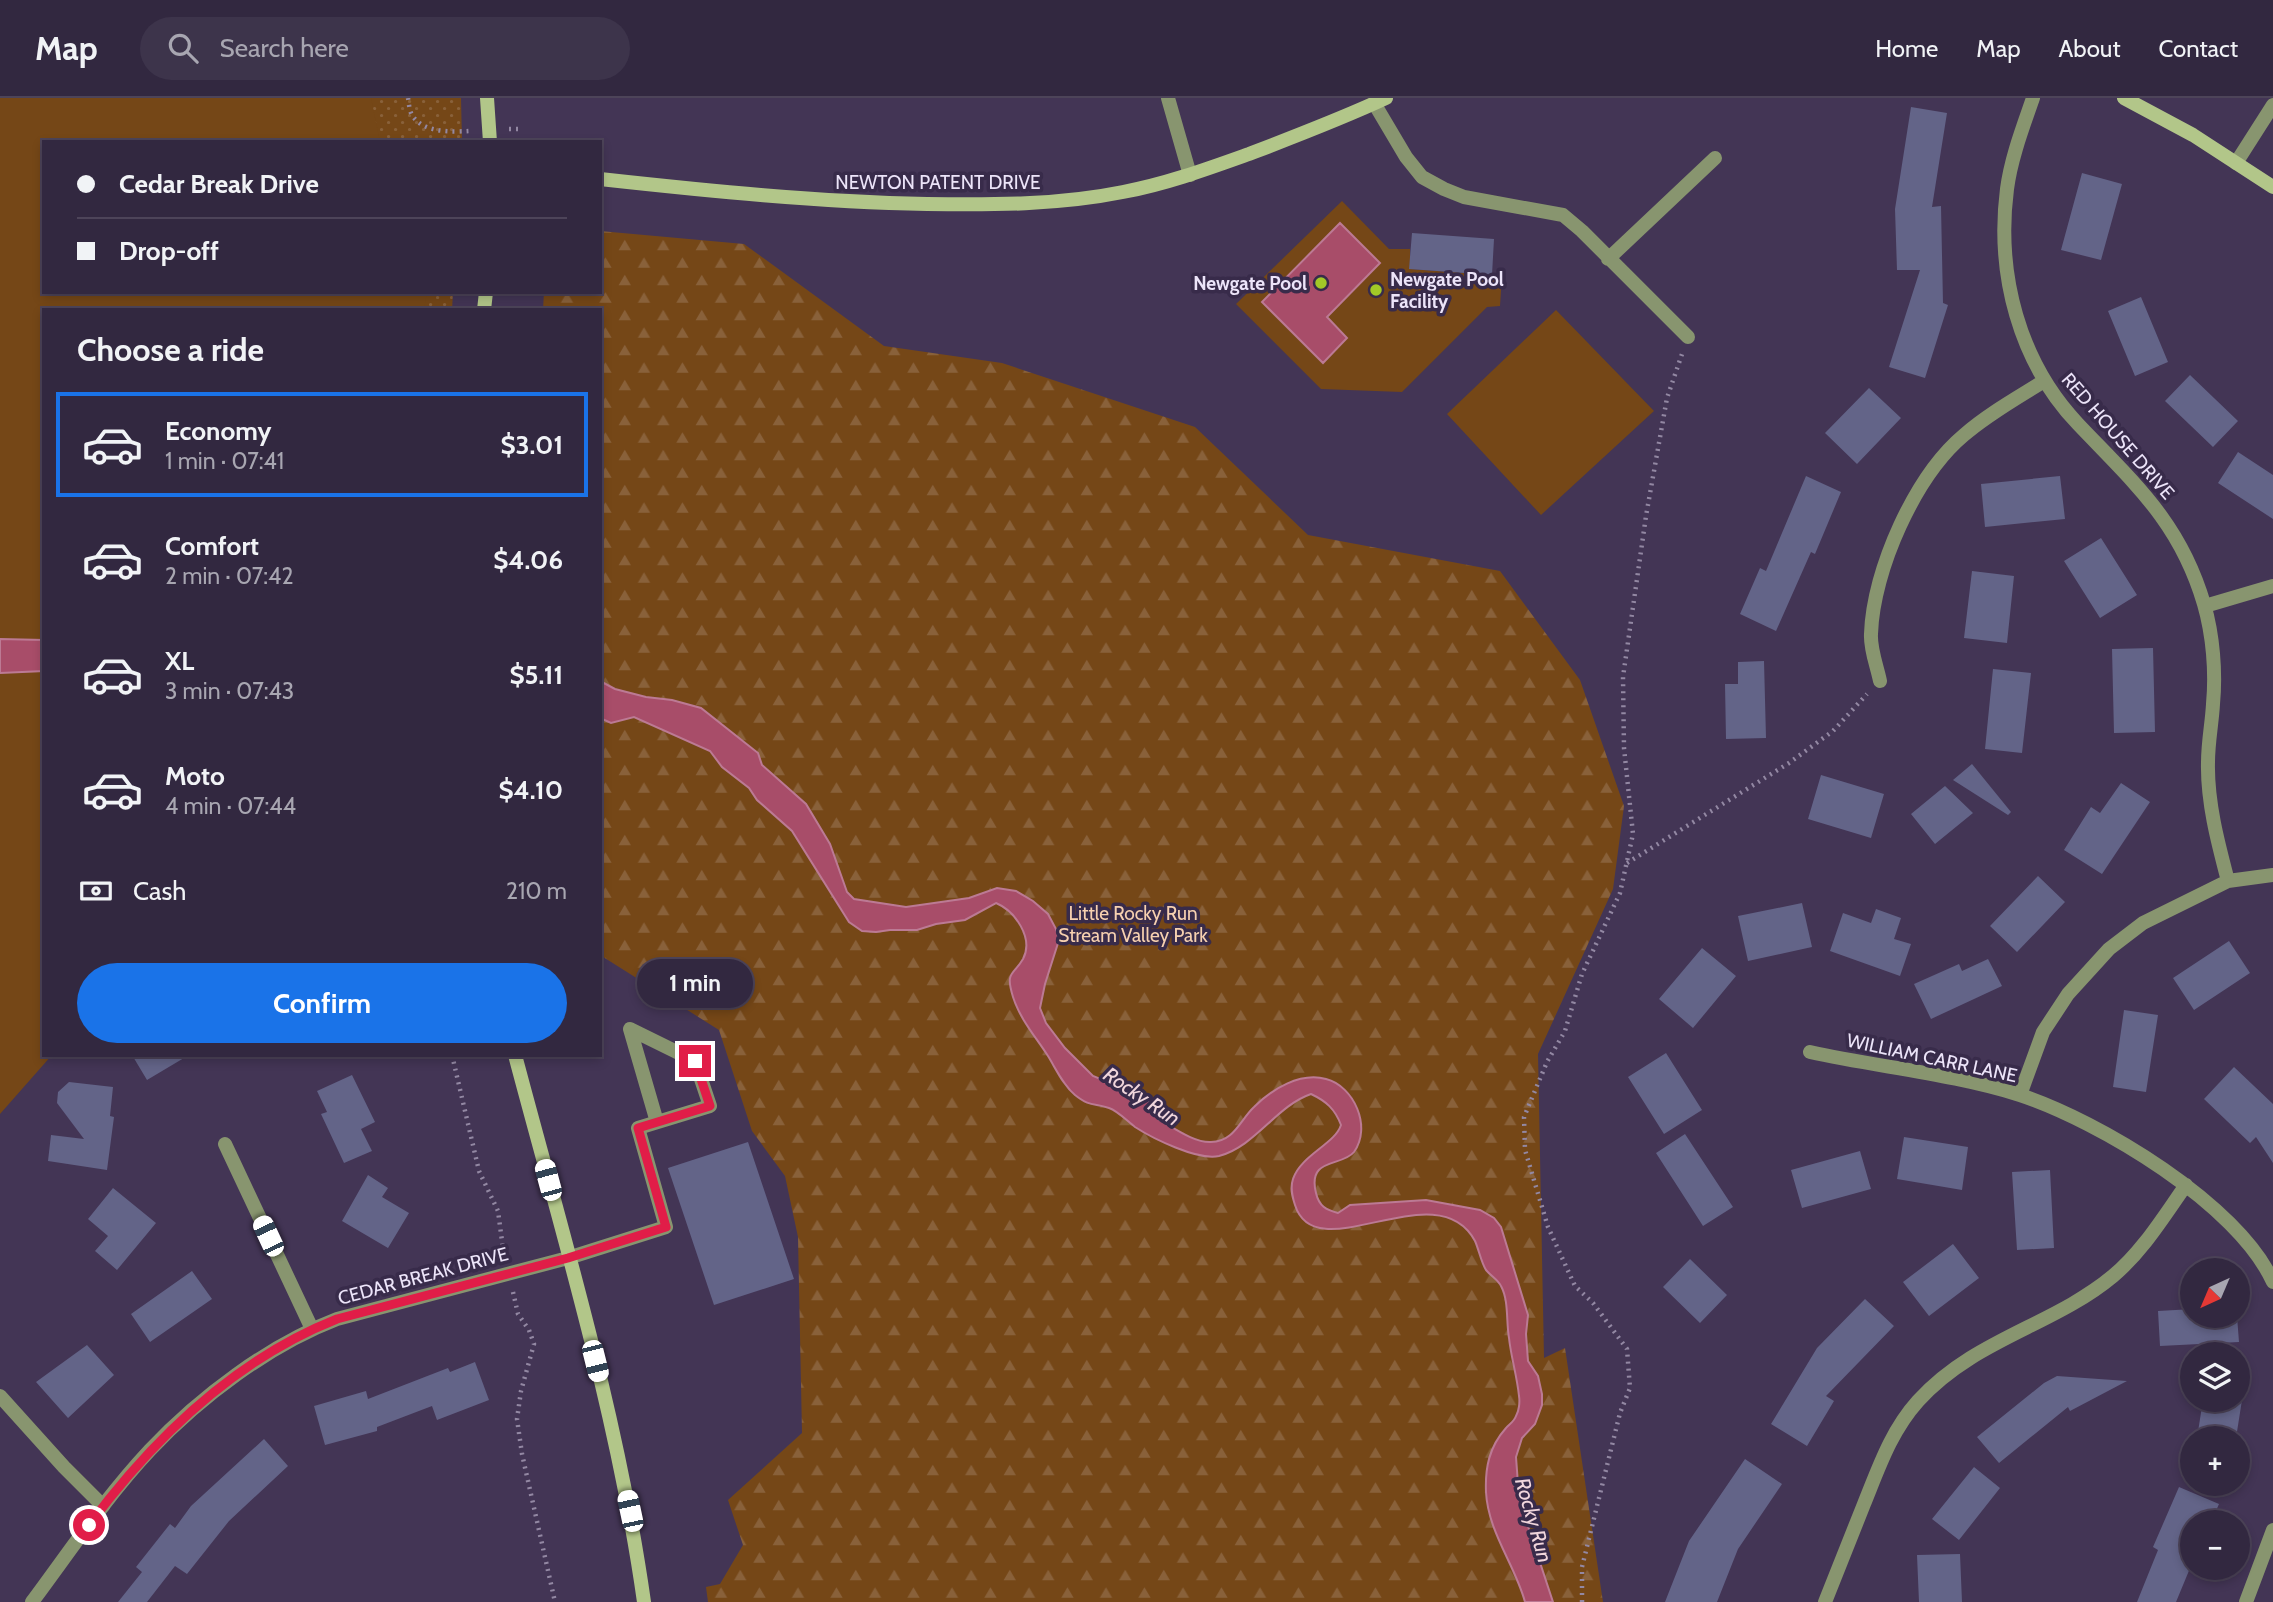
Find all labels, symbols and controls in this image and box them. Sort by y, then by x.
search box [140,17,630,80]
text: Map [35,28,98,68]
icon: search [164,29,202,67]
text: Search here [220,32,349,64]
text: Home [1875,34,1938,63]
text: Map [1976,34,2021,63]
text: About [2059,34,2121,63]
text: Contact [2159,34,2238,63]
text: Cedar Break Drive [119,168,319,200]
street label: NEWTON PATENT DRIVE [835,171,1041,194]
text: Drop-off [119,235,219,267]
place label: Newgate Pool Facility [1390,268,1504,313]
place label: Newgate Pool [1193,272,1307,295]
marker: Newgate Pool [1313,275,1329,291]
marker: Newgate Pool Facility [1368,282,1384,298]
text: Choose a ride [77,330,264,369]
street label: RED HOUSE DRIVE [2057,368,2179,504]
icon: car [81,413,144,476]
text: Economy [165,415,271,447]
text: $3.01 [500,429,563,461]
text: 1 min · 07:41 [165,447,284,475]
icon: car [81,528,144,591]
text: Comfort [165,530,259,562]
text: $4.06 [493,544,563,576]
text: 2 min · 07:42 [165,562,293,590]
icon: car [81,643,144,706]
text: XL [165,645,194,677]
text: $5.11 [509,659,563,691]
text: 3 min · 07:43 [165,677,294,705]
icon: car [81,758,144,821]
text: Moto [165,760,225,792]
text: $4.10 [499,774,563,806]
text: 4 min · 07:44 [165,792,296,820]
icon: cash [77,872,115,910]
text: Cash [133,875,186,907]
text: 210 m [506,877,567,905]
park label: Little Rocky Run Stream Valley Park [1058,902,1208,947]
callout: 1 min [637,960,753,1009]
button: Confirm [77,963,567,1043]
text: 1 min [669,969,721,997]
street label: WILLIAM CARR LANE [1845,1029,2019,1087]
route end [679,1045,711,1077]
water label: Rocky Run [1099,1061,1185,1131]
car [533,1157,564,1203]
car [250,1213,287,1259]
street label: CEDAR BREAK DRIVE [335,1242,511,1310]
north arrow [2180,1258,2250,1328]
map controls [2180,1258,2250,1580]
car [580,1338,611,1384]
button: layers [2180,1342,2250,1412]
button: + [2180,1426,2250,1496]
water label: Rocky Run [1510,1475,1558,1565]
car [616,1488,645,1534]
route start [73,1509,105,1541]
button: − [2180,1510,2250,1580]

